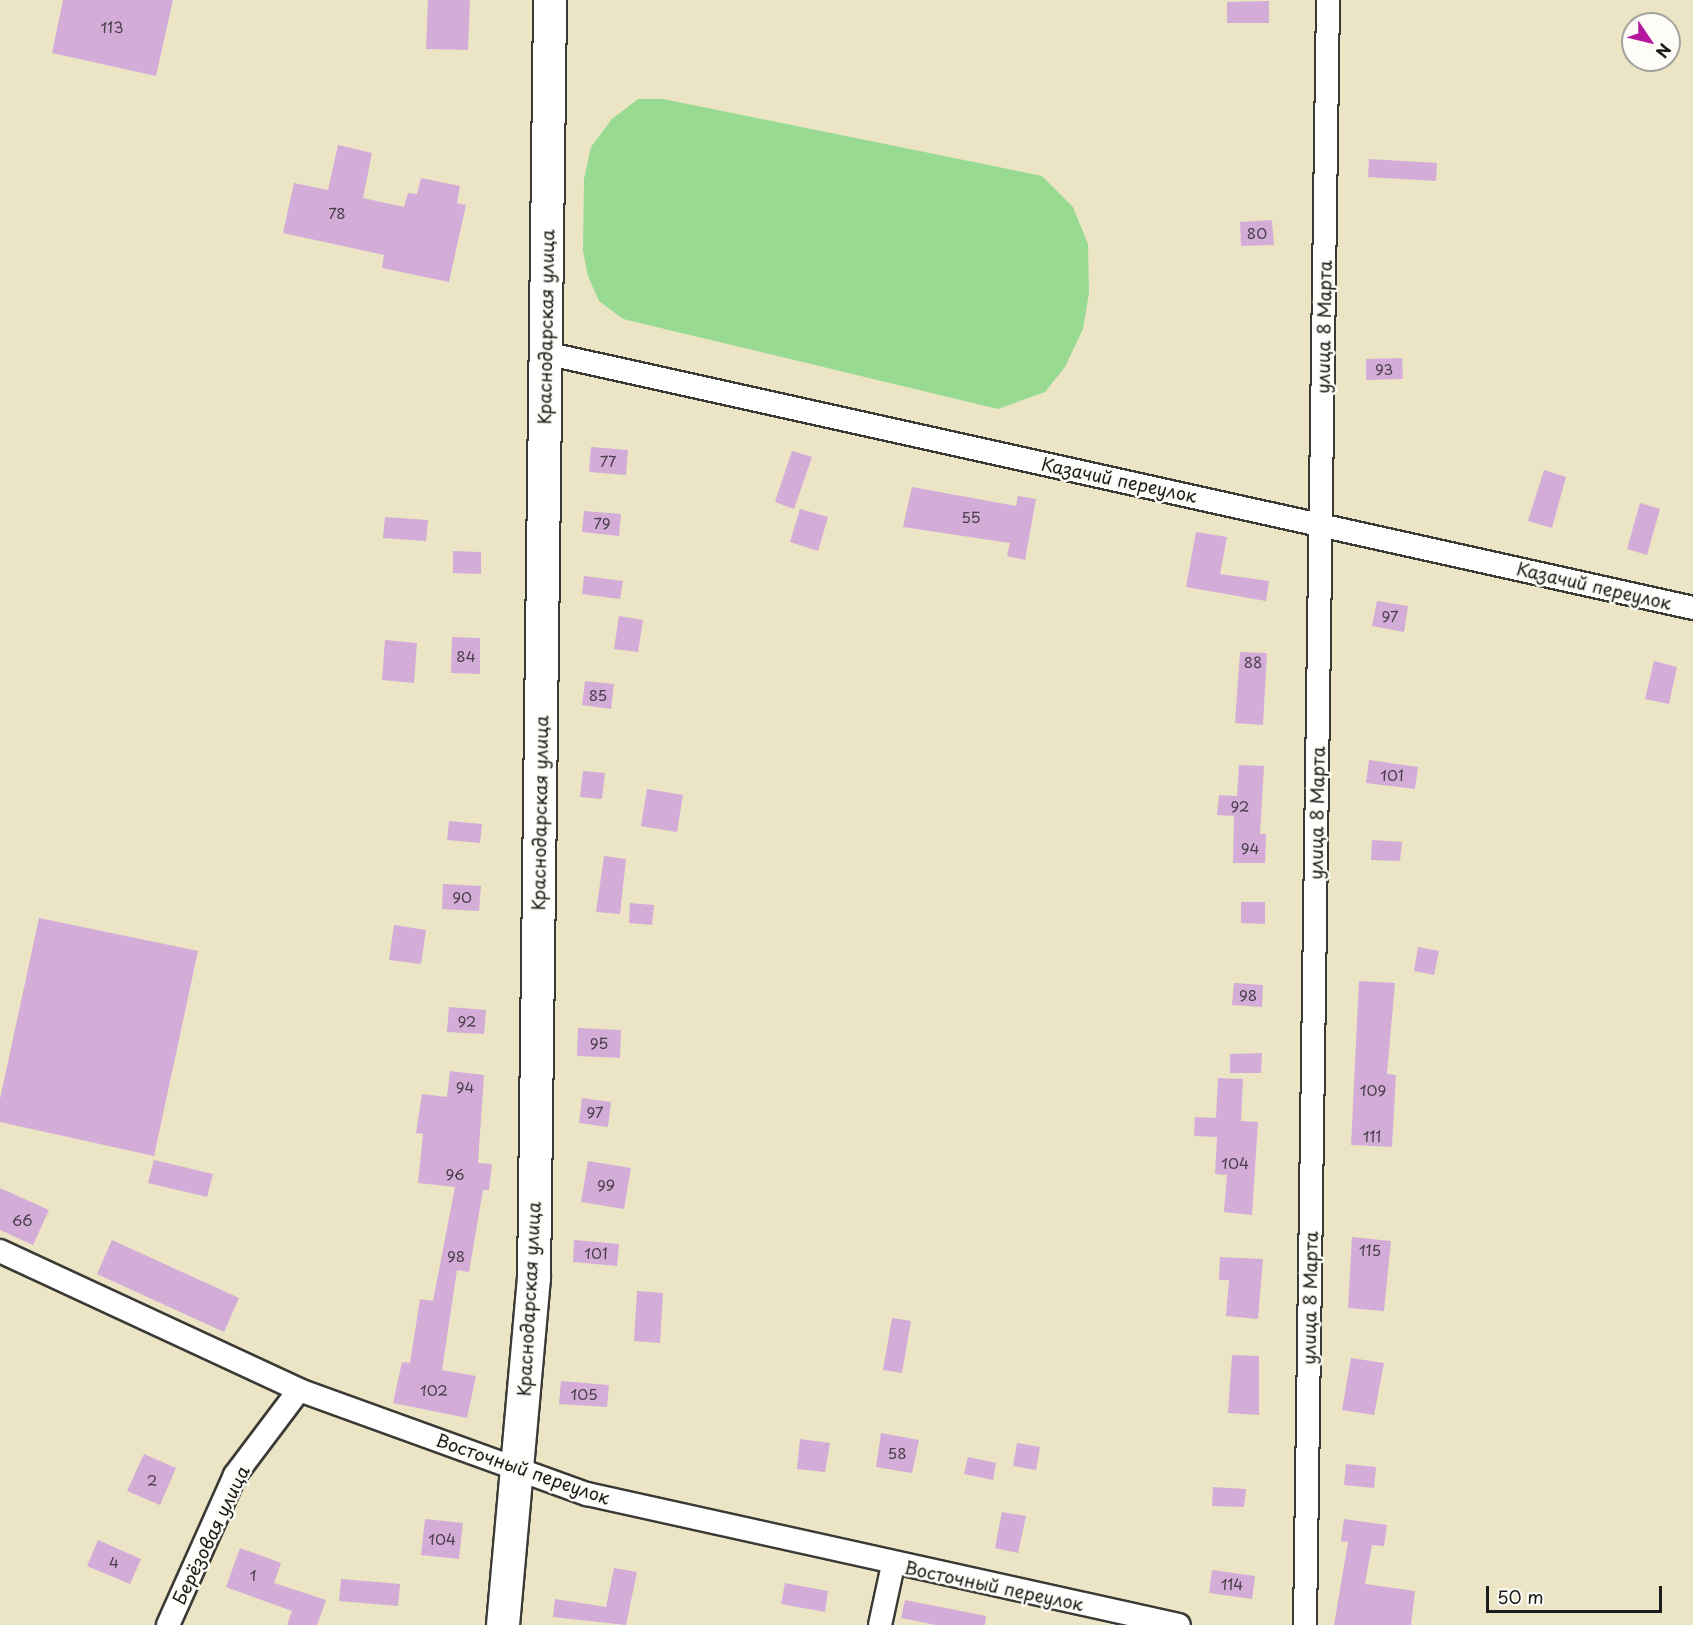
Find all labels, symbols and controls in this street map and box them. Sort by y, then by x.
north arrow [1621,12,1681,72]
house number: 113 [101,18,123,36]
text: N [1651,39,1678,63]
house number: 78 [328,204,346,222]
house number: 80 [1247,224,1267,242]
street label: Краснодарская улица [533,229,559,425]
street label: улица 8 Марта [1312,259,1336,395]
house number: 93 [1375,360,1393,378]
house number: 77 [600,452,616,470]
street label: Казачий переулок [1039,453,1199,507]
house number: 55 [961,508,981,526]
house number: 79 [593,514,611,532]
street label: Казачий переулок [1514,558,1674,614]
house number: 97 [1381,607,1399,625]
house number: 84 [456,647,476,665]
house number: 88 [1244,653,1262,671]
house number: 85 [589,686,607,704]
street label: Краснодарская улица [527,715,553,911]
street label: улица 8 Марта [1305,745,1329,881]
house number: 101 [1380,766,1404,784]
house number: 92 [1231,797,1249,815]
house number: 94 [1241,839,1259,857]
house number: 90 [452,888,472,906]
house number: 98 [1239,986,1257,1004]
house number: 92 [458,1012,476,1030]
house number: 95 [590,1034,608,1052]
house number: 94 [456,1078,474,1096]
house number: 109 [1360,1081,1386,1099]
house number: 97 [586,1103,604,1121]
house number: 111 [1363,1127,1381,1145]
house number: 104 [1221,1154,1249,1172]
house number: 96 [446,1165,464,1183]
house number: 99 [597,1176,615,1194]
street label: Краснодарская улица [513,1201,545,1397]
house number: 66 [12,1211,32,1229]
street label: улица 8 Марта [1298,1230,1322,1366]
house number: 115 [1359,1241,1381,1259]
house number: 101 [584,1244,608,1262]
house number: 98 [447,1247,465,1265]
house number: 102 [420,1381,448,1399]
house number: 105 [570,1385,598,1403]
street label: Восточный переулок [433,1429,613,1509]
house number: 58 [887,1444,907,1462]
street label: Берёзовая улица [168,1462,254,1608]
house number: 2 [147,1471,157,1489]
house number: 104 [428,1530,456,1548]
house number: 4 [109,1553,119,1571]
street label: Восточный переулок [903,1556,1085,1616]
house number: 1 [250,1566,256,1584]
scale bar [1489,1574,1664,1612]
house number: 114 [1221,1575,1243,1593]
text: 50 m [1497,1583,1544,1610]

